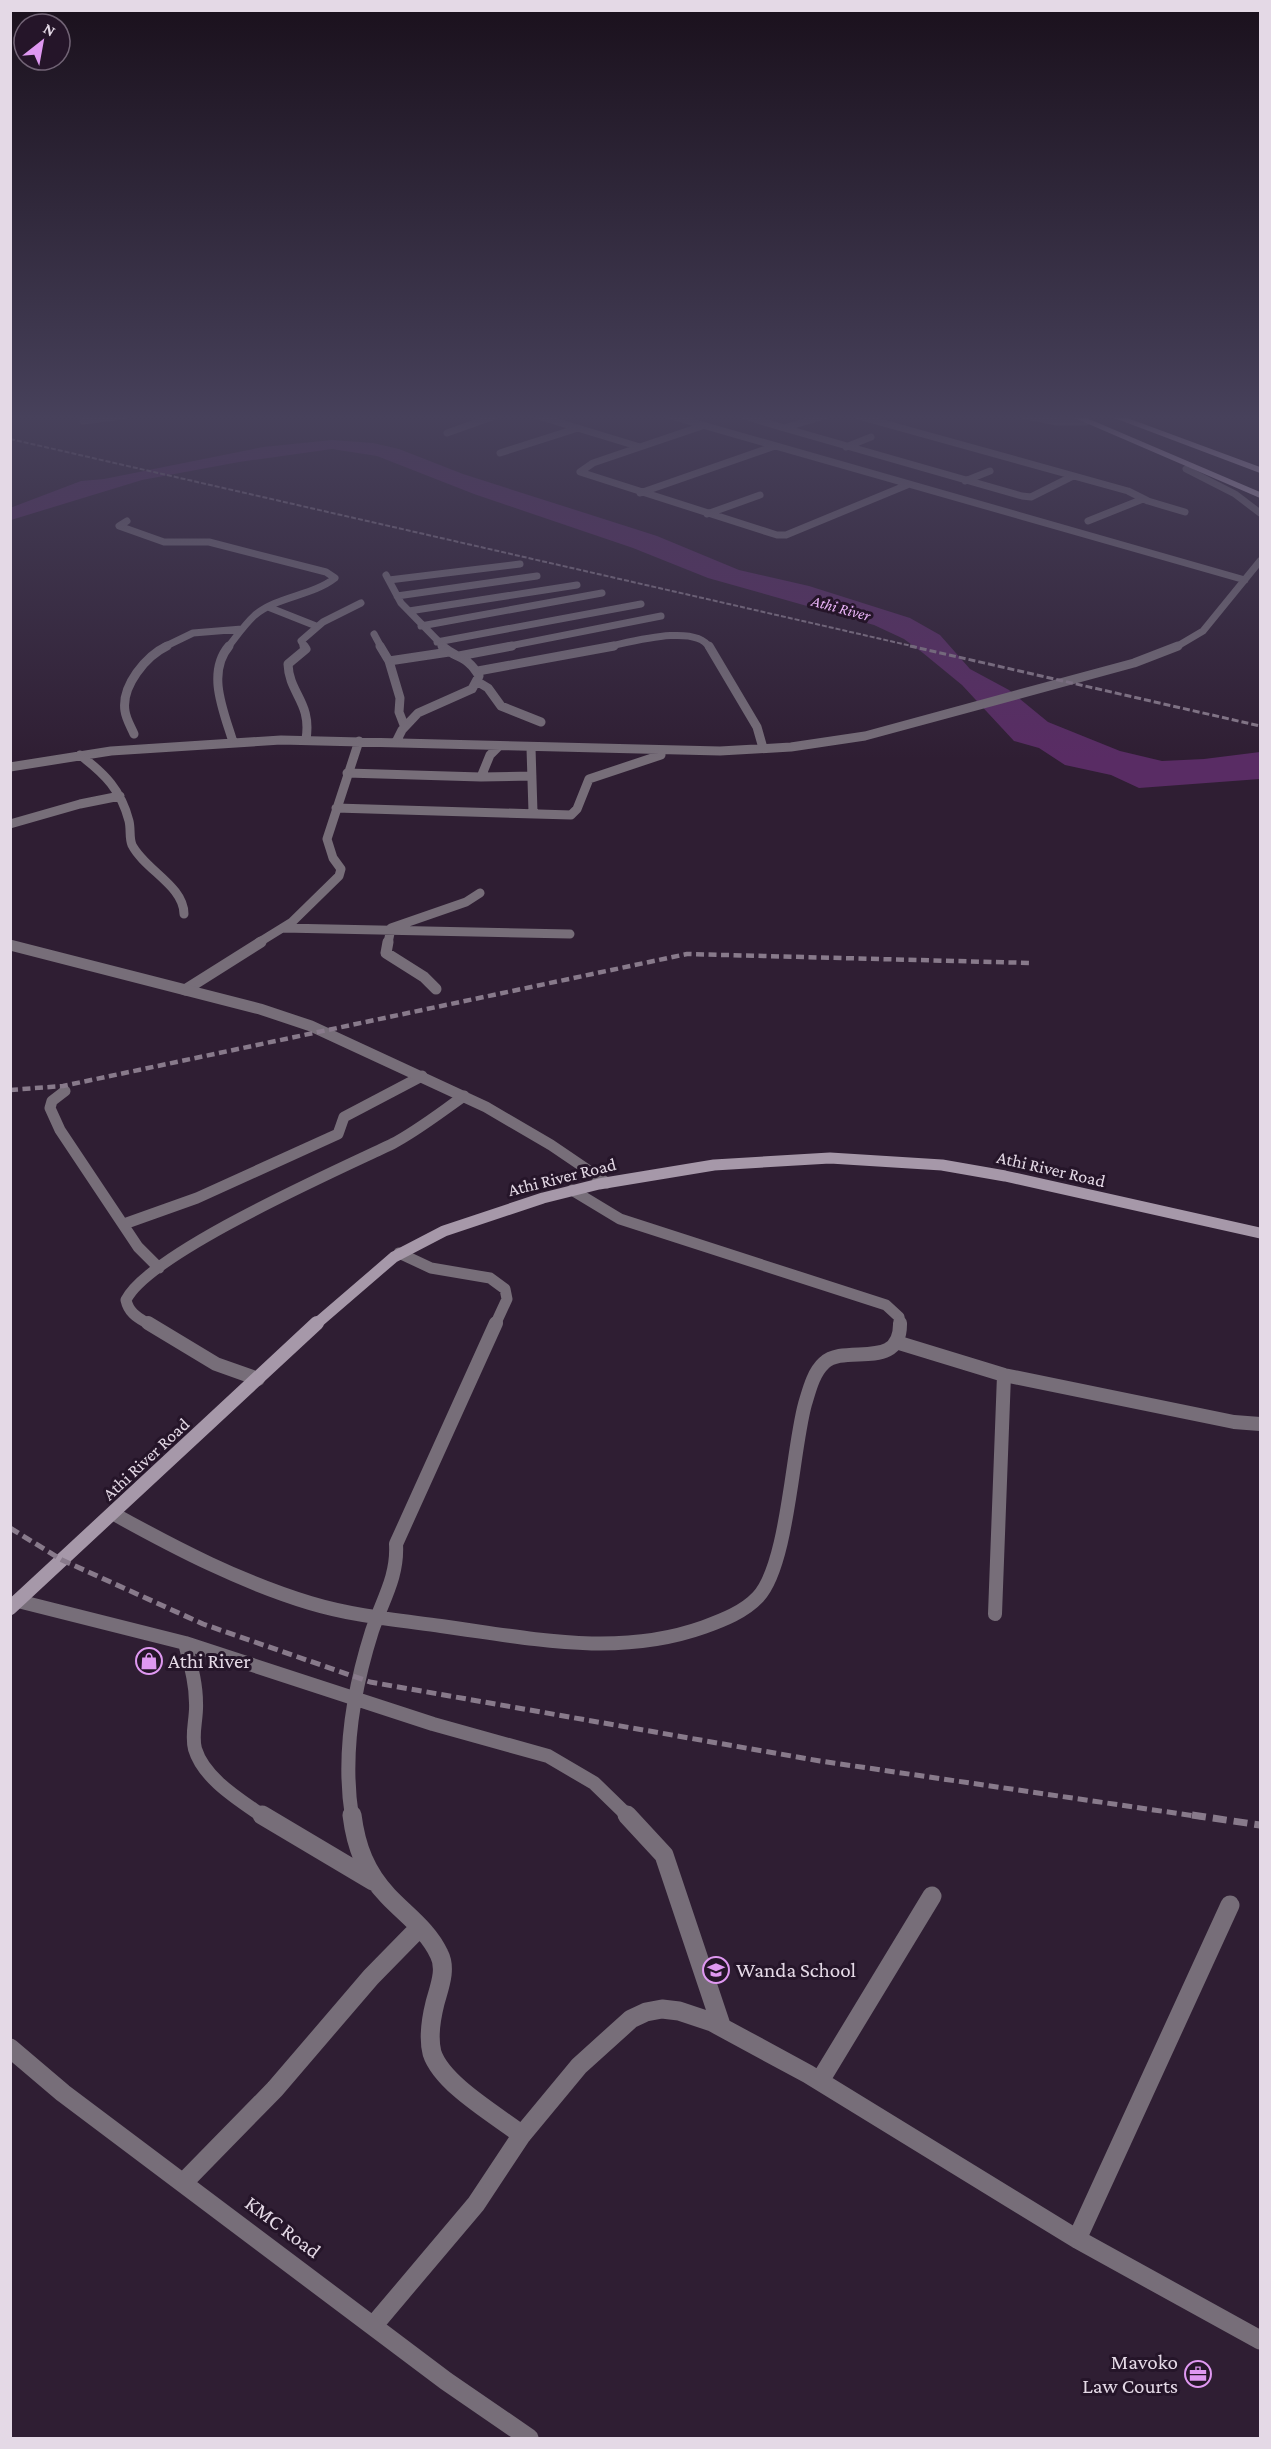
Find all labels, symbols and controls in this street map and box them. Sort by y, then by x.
north arrow [12,12,72,72]
text: N [40,19,59,40]
water label: Athi River [809,592,873,624]
street label: Athi River Road [995,1147,1108,1191]
street label: Athi River Road [506,1154,619,1200]
street label: Athi River Road [99,1414,194,1504]
shop icon: Athi River [134,1646,164,1676]
place label: Athi River [168,1649,251,1673]
school or university icon: Wanda School [701,1955,731,1985]
place label: Wanda School [736,1958,856,1982]
street label: KMC Road [240,2191,326,2263]
place label: Mavoko Law Courts [1082,2350,1178,2398]
office icon: Mavoko Law Courts [1183,2359,1213,2389]

